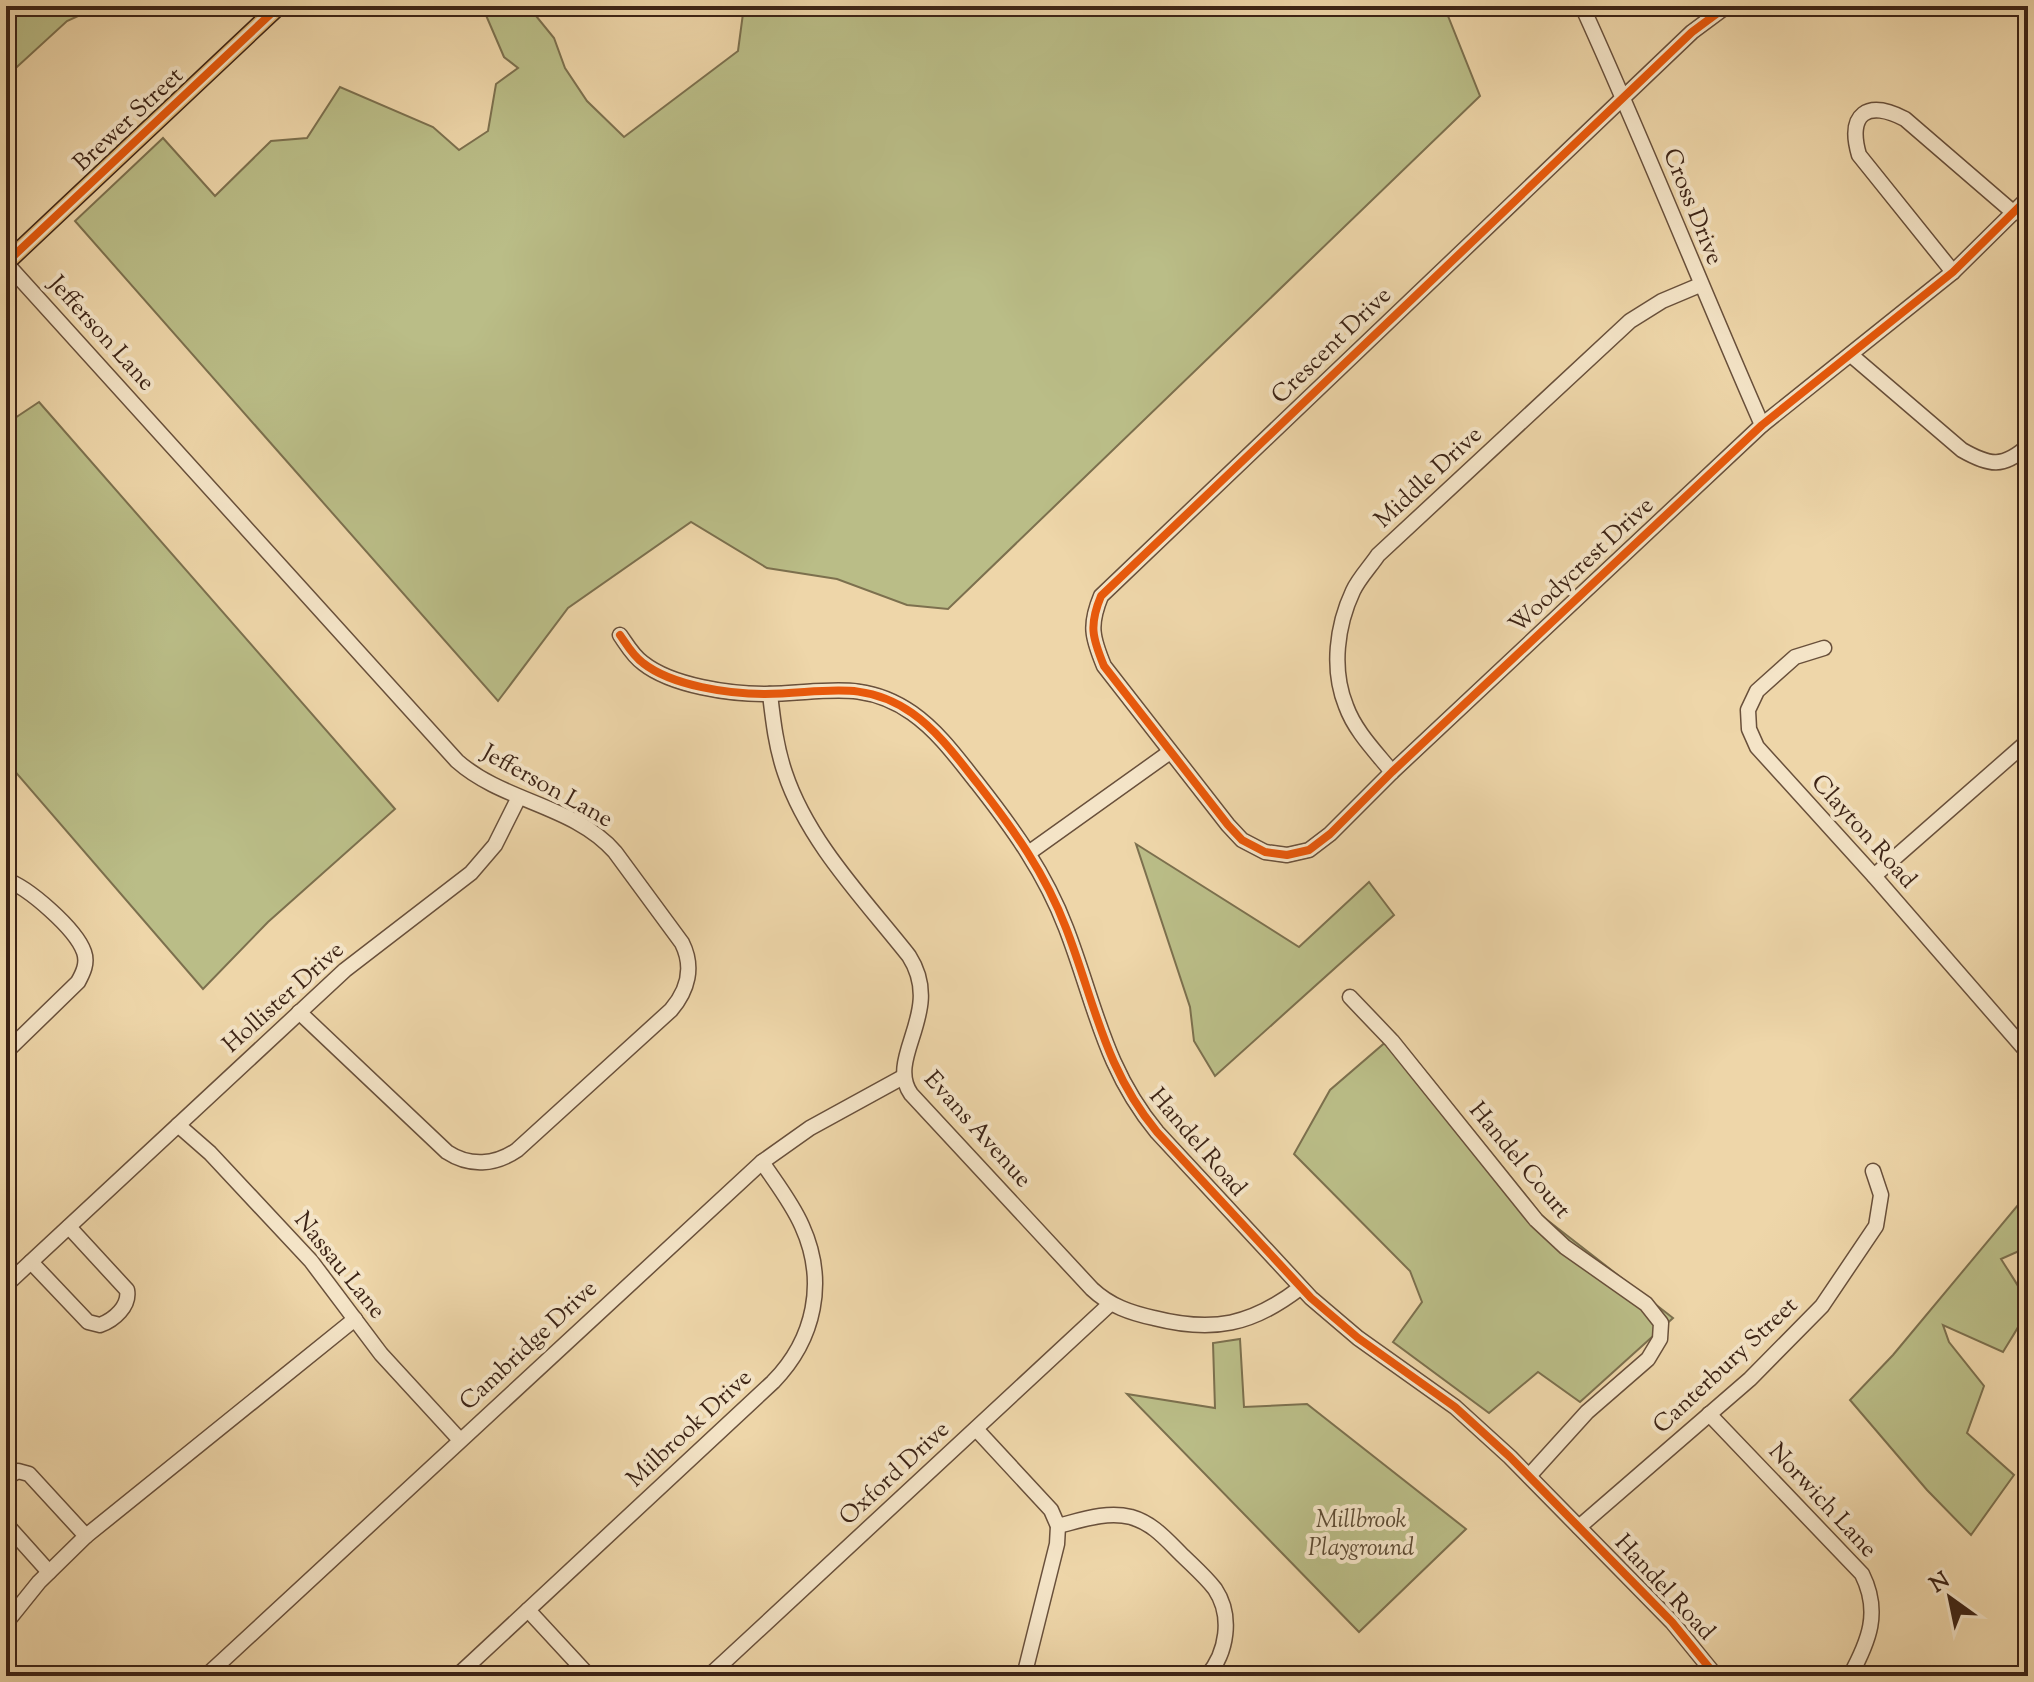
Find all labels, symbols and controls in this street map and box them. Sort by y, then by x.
street label: Brewer Street [66,60,192,180]
street label: Cross Drive [1653,144,1731,270]
street label: Jefferson Lane [39,267,162,399]
street label: Crescent Drive [1264,280,1400,412]
street label: Middle Drive [1368,419,1490,537]
street label: Woodycrest Drive [1502,490,1662,642]
street label: Jefferson Lane [474,736,619,837]
street label: Clayton Road [1802,767,1924,897]
street label: Hollister Drive [216,934,352,1062]
street label: Evans Avenue [915,1064,1039,1196]
street label: Handel Road [1140,1081,1254,1205]
street label: Handel Court [1460,1095,1578,1227]
street label: Nassau Lane [285,1205,393,1327]
street label: Cambridge Drive [453,1273,605,1419]
street label: Canterbury Street [1646,1290,1806,1442]
street label: Milbrook Drive [620,1362,760,1496]
street label: Oxford Drive [832,1414,958,1534]
street label: Norwich Lane [1760,1436,1884,1566]
park label: Millbrook Playground [1308,1504,1414,1566]
street label: Handel Road [1606,1527,1722,1649]
north arrow [1910,1558,1990,1638]
text: N [1925,1565,1957,1602]

